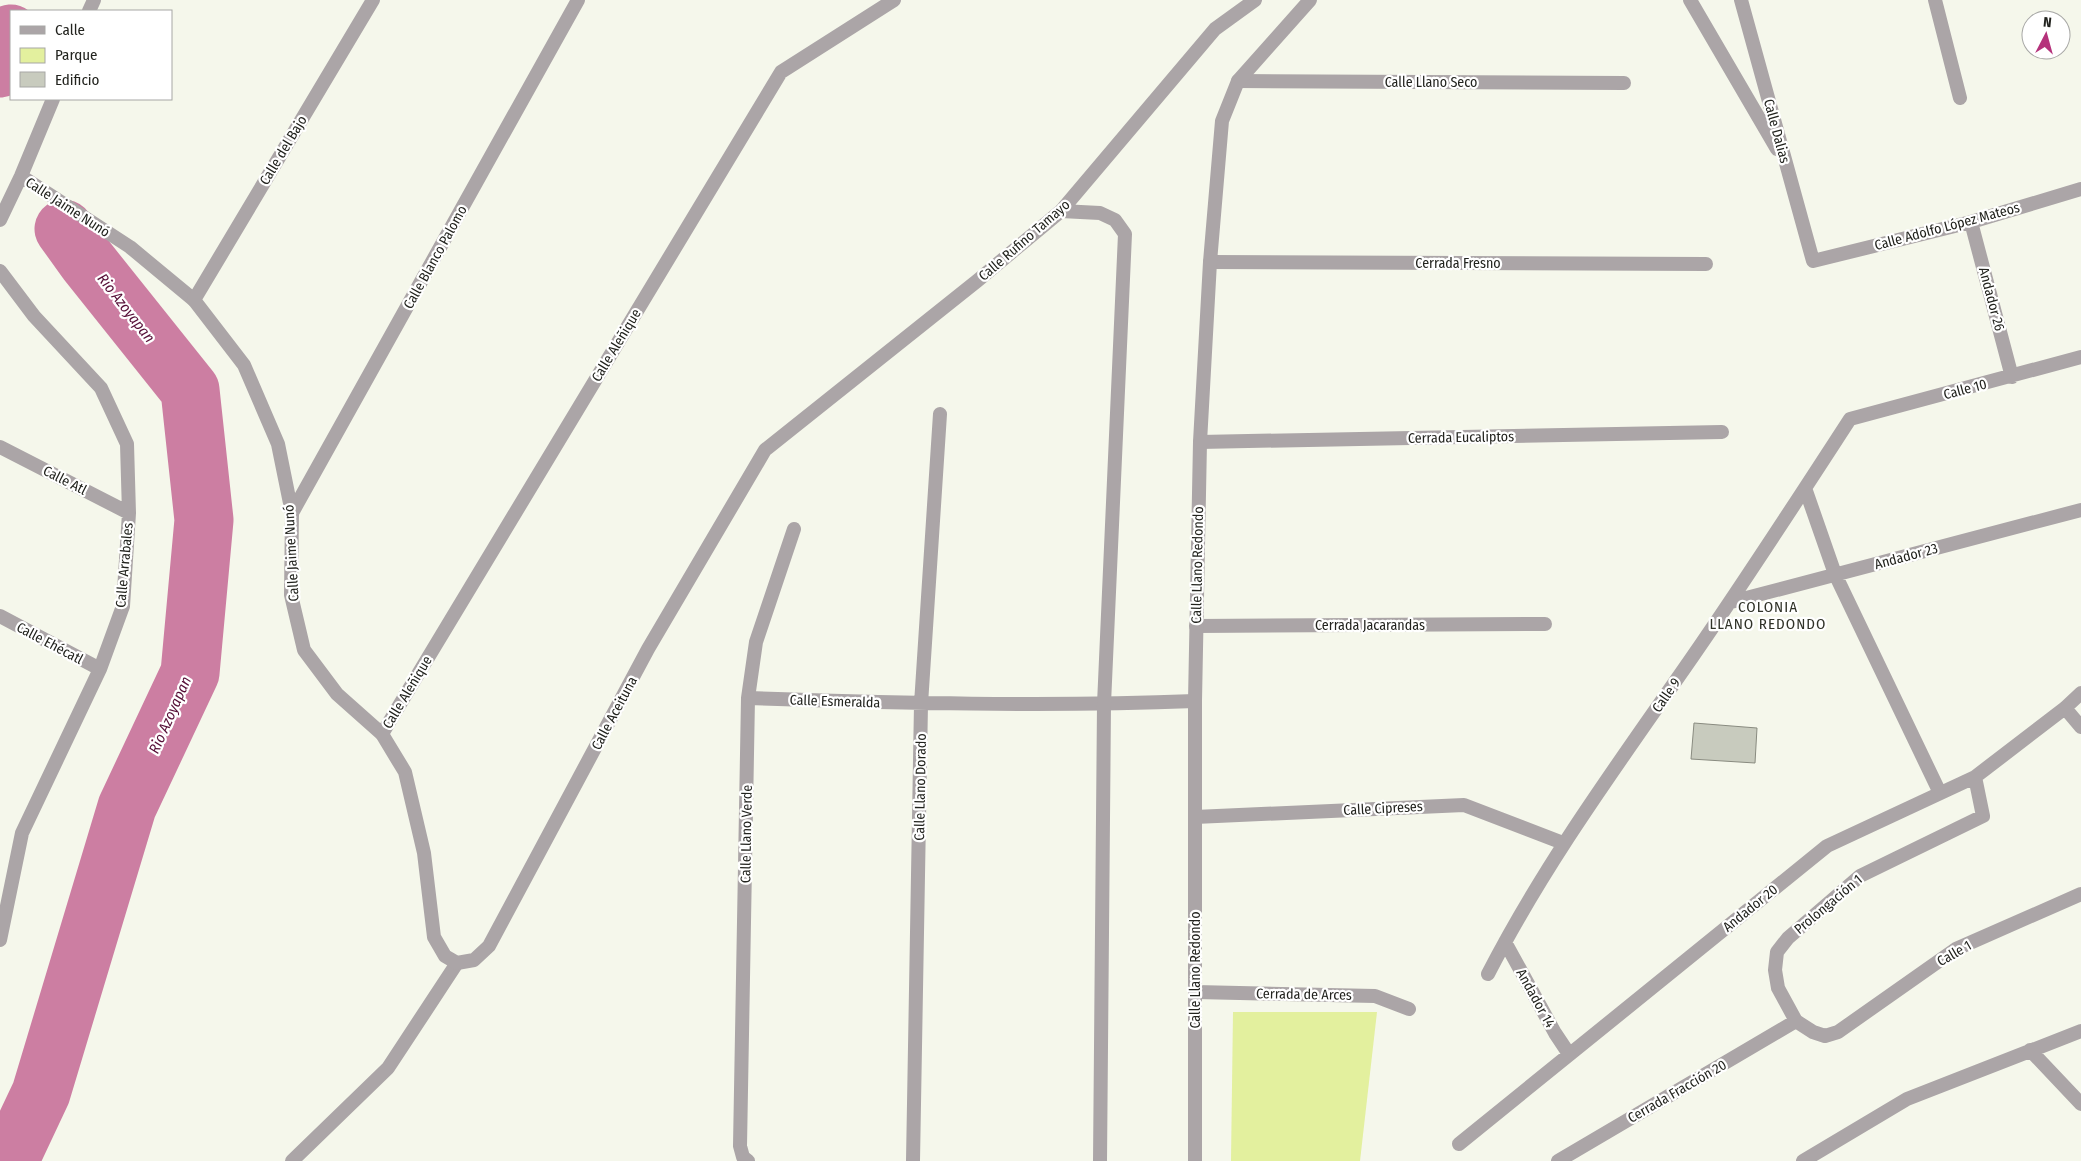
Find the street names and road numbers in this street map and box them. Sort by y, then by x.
street label: Calle Llano Seco [1385,74,1477,91]
street label: Calle Dalias [1760,97,1793,165]
street label: Calle del Bajo [256,112,311,188]
street label: Calle Jaime Nunó [22,174,113,241]
street label: Calle Rufino Tamayo [975,196,1073,285]
street label: Calle Adolfo López Mateos [1873,199,2022,254]
street label: Calle Blanco Palomo [400,203,471,312]
street label: Cerrada Fresno [1415,255,1501,272]
street label: Andador 26 [1975,265,2008,333]
street label: Calle Aleñique [588,306,645,385]
street label: Calle 10 [1942,376,1989,403]
street label: Cerrada Eucaliptos [1408,428,1514,447]
street label: Calle Atl [40,462,90,499]
street label: Calle Jaime Nunó [280,504,303,602]
street label: Calle Llano Redondo [1188,506,1207,624]
street label: Calle Arrabales [112,522,137,608]
street label: Andador 23 [1873,540,1940,573]
street label: Cerrada Jacarandas [1315,617,1425,634]
street label: Calle Ehécatl [14,619,86,668]
street label: Calle Aleñique [379,653,436,732]
street label: Calle Aceituna [588,673,641,753]
street label: Calle 9 [1649,675,1684,716]
street label: Calle Esmeralda [789,691,881,712]
street label: Calle Llano Dorado [911,733,930,841]
street label: Calle Llano Verde [737,785,756,883]
street label: Calle Cipreses [1343,798,1423,819]
street label: Prolongación 1 [1791,871,1866,938]
street label: Andador 20 [1719,881,1781,936]
street label: Calle Llano Redondo [1187,911,1204,1029]
street label: Calle 1 [1934,937,1974,970]
street label: Andador 14 [1513,966,1559,1031]
street label: Cerrada de Arces [1256,985,1352,1004]
street label: Cerrada Fracción 20 [1625,1056,1730,1127]

